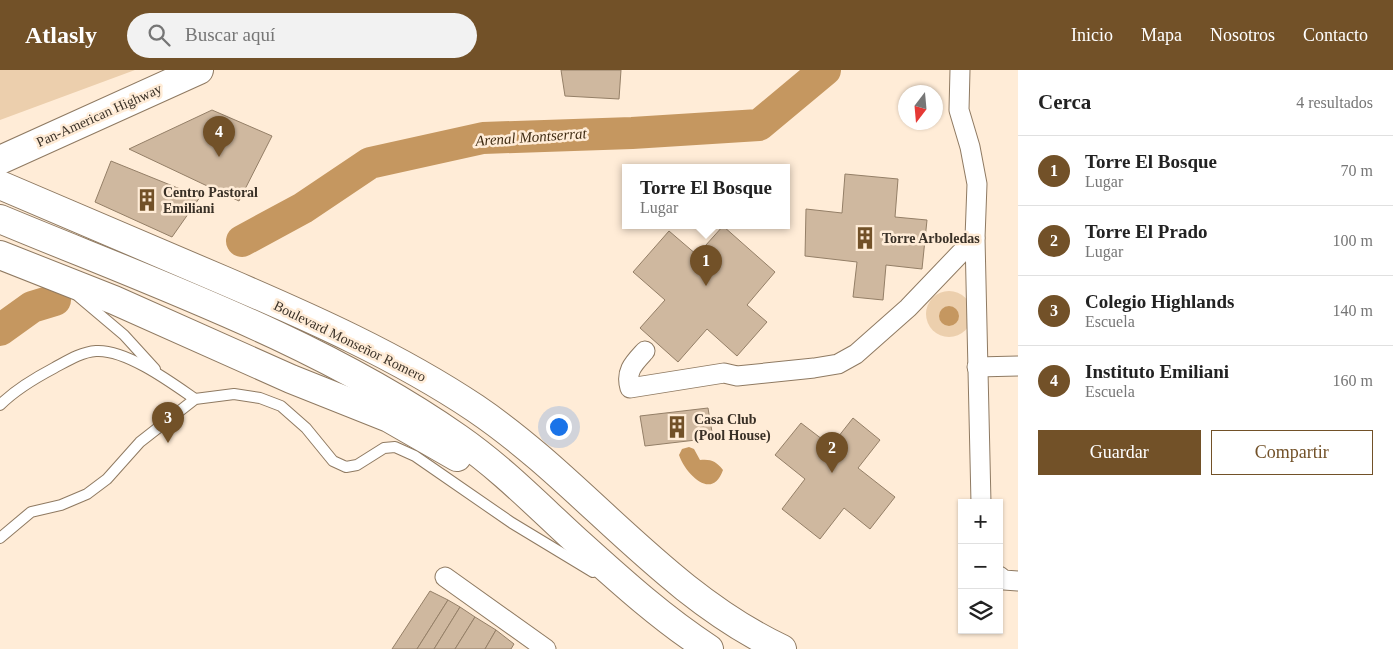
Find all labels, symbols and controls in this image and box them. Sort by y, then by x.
search box [127,13,477,58]
icon: search [145,21,173,49]
text: Atlasly [25,22,97,48]
text: Buscar aquí [185,24,275,45]
text: Inicio [1071,25,1113,45]
text: Mapa [1141,25,1182,45]
text: Nosotros [1210,25,1275,45]
text: Contacto [1303,25,1368,45]
street label: Pan-American Highway [34,81,164,150]
north arrow [898,85,943,130]
text: Cerca [1038,90,1091,114]
text: 4 resultados [1296,94,1373,111]
pin: 4 [203,116,235,157]
water label: Arenal Montserrat [474,125,588,149]
text: Torre El Bosque [1085,151,1217,172]
text: 1 [1050,162,1058,179]
text: 70 m [1341,162,1373,179]
popup [622,164,790,229]
text: Lugar [1085,173,1123,190]
text: Torre El Bosque [640,177,772,198]
place label: Centro Pastoral Emiliani [163,185,258,216]
building icon: Centro Pastoral Emiliani [134,187,160,213]
text: Lugar [640,199,678,216]
text: Torre El Prado [1085,221,1207,242]
building icon: Torre Arboledas [852,225,878,251]
place label: Torre Arboledas [882,231,980,246]
text: 2 [1050,232,1058,249]
text: 100 m [1333,232,1373,249]
text: Lugar [1085,243,1123,260]
pin: 1 [690,245,722,286]
text: Colegio Highlands [1085,291,1234,312]
street label: Boulevard Monseñor Romero [271,298,428,385]
text: 3 [1050,302,1058,319]
text: 140 m [1333,302,1373,319]
text: Escuela [1085,313,1135,330]
text: Instituto Emiliani [1085,361,1229,382]
text: 4 [1050,372,1058,389]
text: 160 m [1333,372,1373,389]
text: Escuela [1085,383,1135,400]
pin: 3 [152,402,184,443]
place label: Casa Club (Pool House) [694,412,771,444]
your location [546,414,572,440]
building icon: Casa Club (Pool House) [664,414,690,440]
button: Guardar [1038,430,1201,475]
button: Compartir [1211,430,1373,475]
pin: 2 [816,432,848,473]
map controls [958,499,1003,634]
button: + [958,499,1003,544]
button: − [958,544,1003,589]
button: layers [958,589,1003,634]

